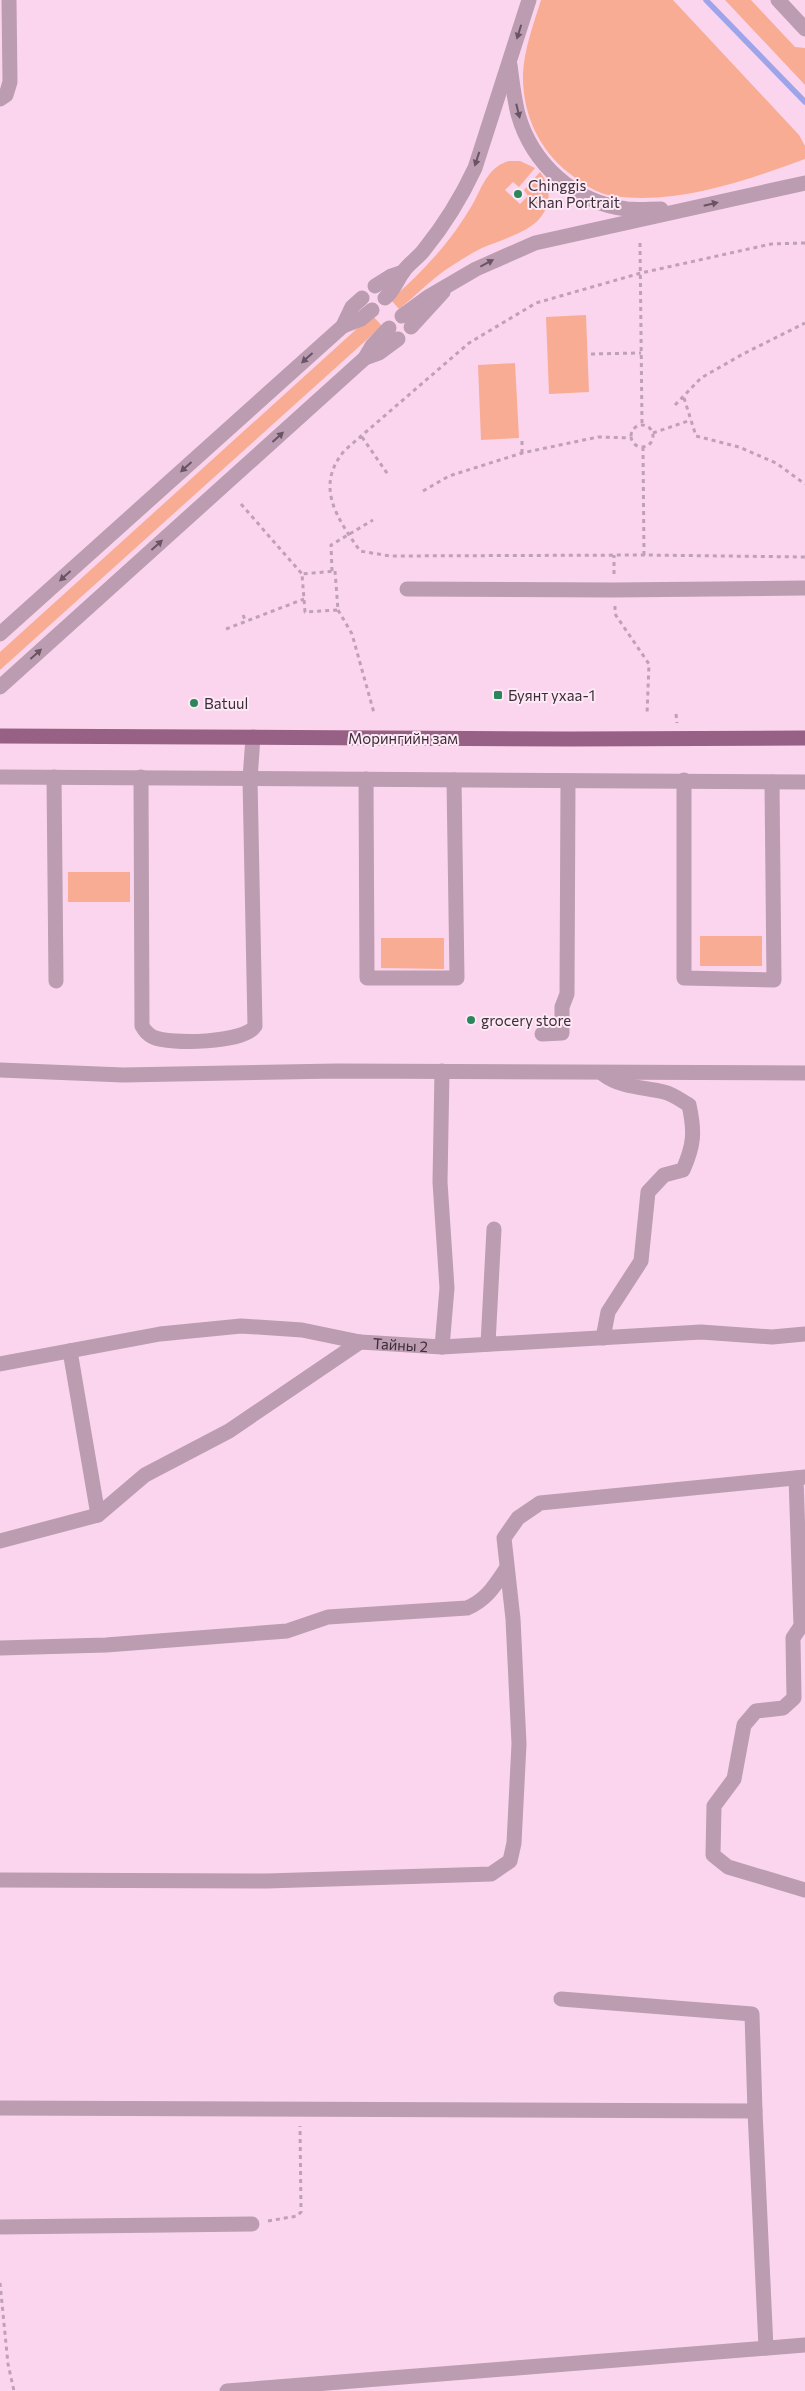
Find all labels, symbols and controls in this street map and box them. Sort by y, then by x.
one-way arrow [515,24,523,39]
one-way arrow [514,104,522,119]
one-way arrow [473,152,481,167]
place label: Chinggis Khan Portrait [528,176,620,211]
marker: Chinggis Khan Portrait [512,188,524,200]
one-way arrow [703,200,718,208]
one-way arrow [479,259,494,267]
one-way arrow [301,352,313,364]
one-way arrow [271,431,284,442]
one-way arrow [181,461,193,473]
one-way arrow [150,539,162,551]
one-way arrow [60,570,72,582]
one-way arrow [30,648,42,660]
place label: Буянт ухаа-1 [508,686,595,704]
marker: Буянт ухаа-1 [492,689,504,701]
place label: Batuul [204,694,248,712]
marker: Batuul [188,697,200,709]
street label: Морингийн зам [348,729,458,747]
place label: grocery store [481,1011,571,1029]
marker: grocery store [465,1014,477,1026]
street label: Тайны 2 [372,1334,429,1355]

